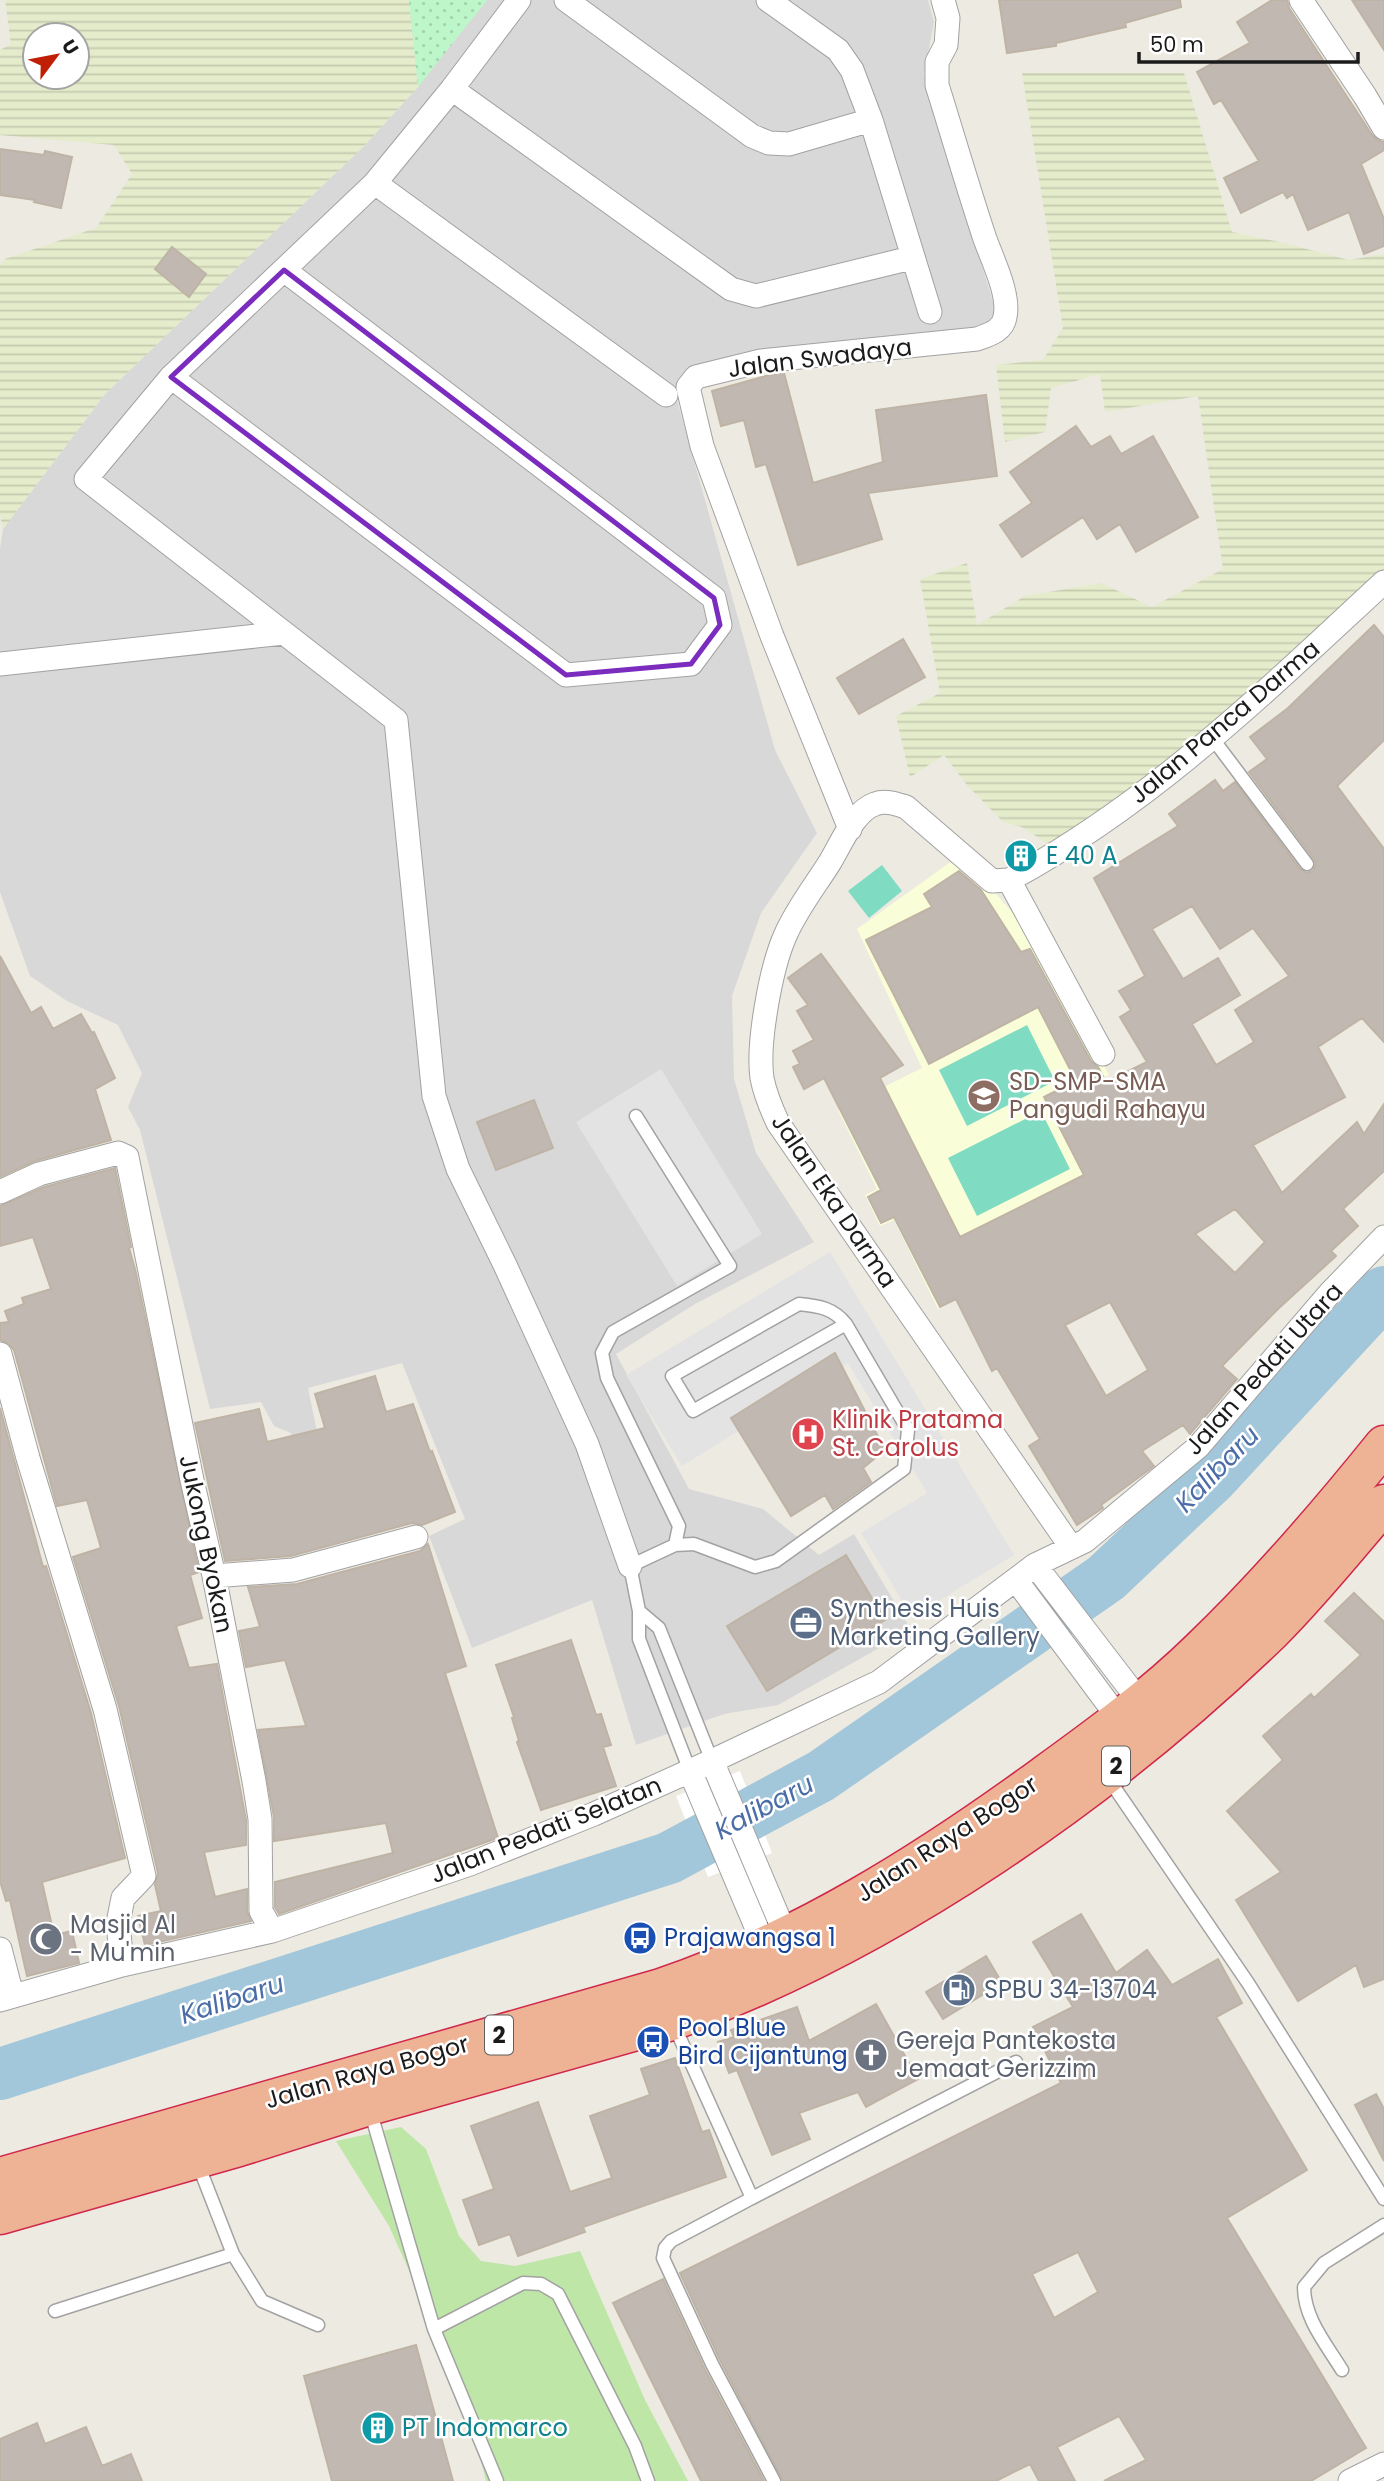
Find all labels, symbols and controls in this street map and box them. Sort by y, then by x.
north arrow [21,21,91,91]
scale bar [1139,21,1358,65]
text: 50 m [1150,30,1204,59]
text: U [55,34,85,60]
street label: Jalan Swadaya [726,330,914,385]
street label: Jalan Panca Darma [1123,632,1327,811]
building icon: E 40 A [1002,837,1040,875]
place label: E 40 A [1046,839,1117,872]
place label: SD-SMP-SMA Pangudi Rahayu [1009,1065,1206,1126]
school or university icon: SD-SMP-SMA Pangudi Rahayu [965,1077,1003,1115]
street label: Jalan Eka Darma [764,1107,905,1294]
street label: Jalan Pedati Utara [1177,1275,1350,1462]
place label: Klinik Pratama St. Carolus [832,1403,1003,1464]
hospital icon: Klinik Pratama St. Carolus [789,1415,827,1453]
water label: Kalibaru [1167,1418,1267,1520]
street label: Jukong Byokan [171,1452,241,1636]
place label: Synthesis Huis Marketing Gallery [830,1592,1040,1653]
office icon: Synthesis Huis Marketing Gallery [787,1604,825,1642]
road number: 2 [1102,1746,1130,1786]
water label: Kalibaru [708,1766,820,1848]
street label: Jalan Raya Bogor [850,1767,1044,1910]
street label: Jalan Pedati Selatan [425,1768,666,1891]
place label: Masjid Al - Mu'min [70,1908,176,1969]
bus stop icon: Prajawangsa 1 [621,1919,659,1957]
mosque icon: Masjid Al - Mu'min [27,1920,65,1958]
place label: Prajawangsa 1 [664,1921,836,1954]
water label: Kalibaru [175,1965,289,2033]
fuel station icon: SPBU 34-13704 [940,1971,978,2009]
place label: SPBU 34-13704 [984,1973,1157,2006]
place label: Pool Blue Bird Cijantung [678,2011,848,2072]
road number: 2 [485,2016,513,2054]
bus stop icon: Pool Blue Bird Cijantung [634,2023,672,2061]
place label: Gereja Pantekosta Jemaat Gerizzim [896,2024,1116,2085]
street label: Jalan Raya Bogor [261,2027,473,2116]
church icon: Gereja Pantekosta Jemaat Gerizzim [852,2036,890,2074]
building icon: PT Indomarco [359,2409,397,2447]
place label: PT Indomarco [402,2411,568,2444]

